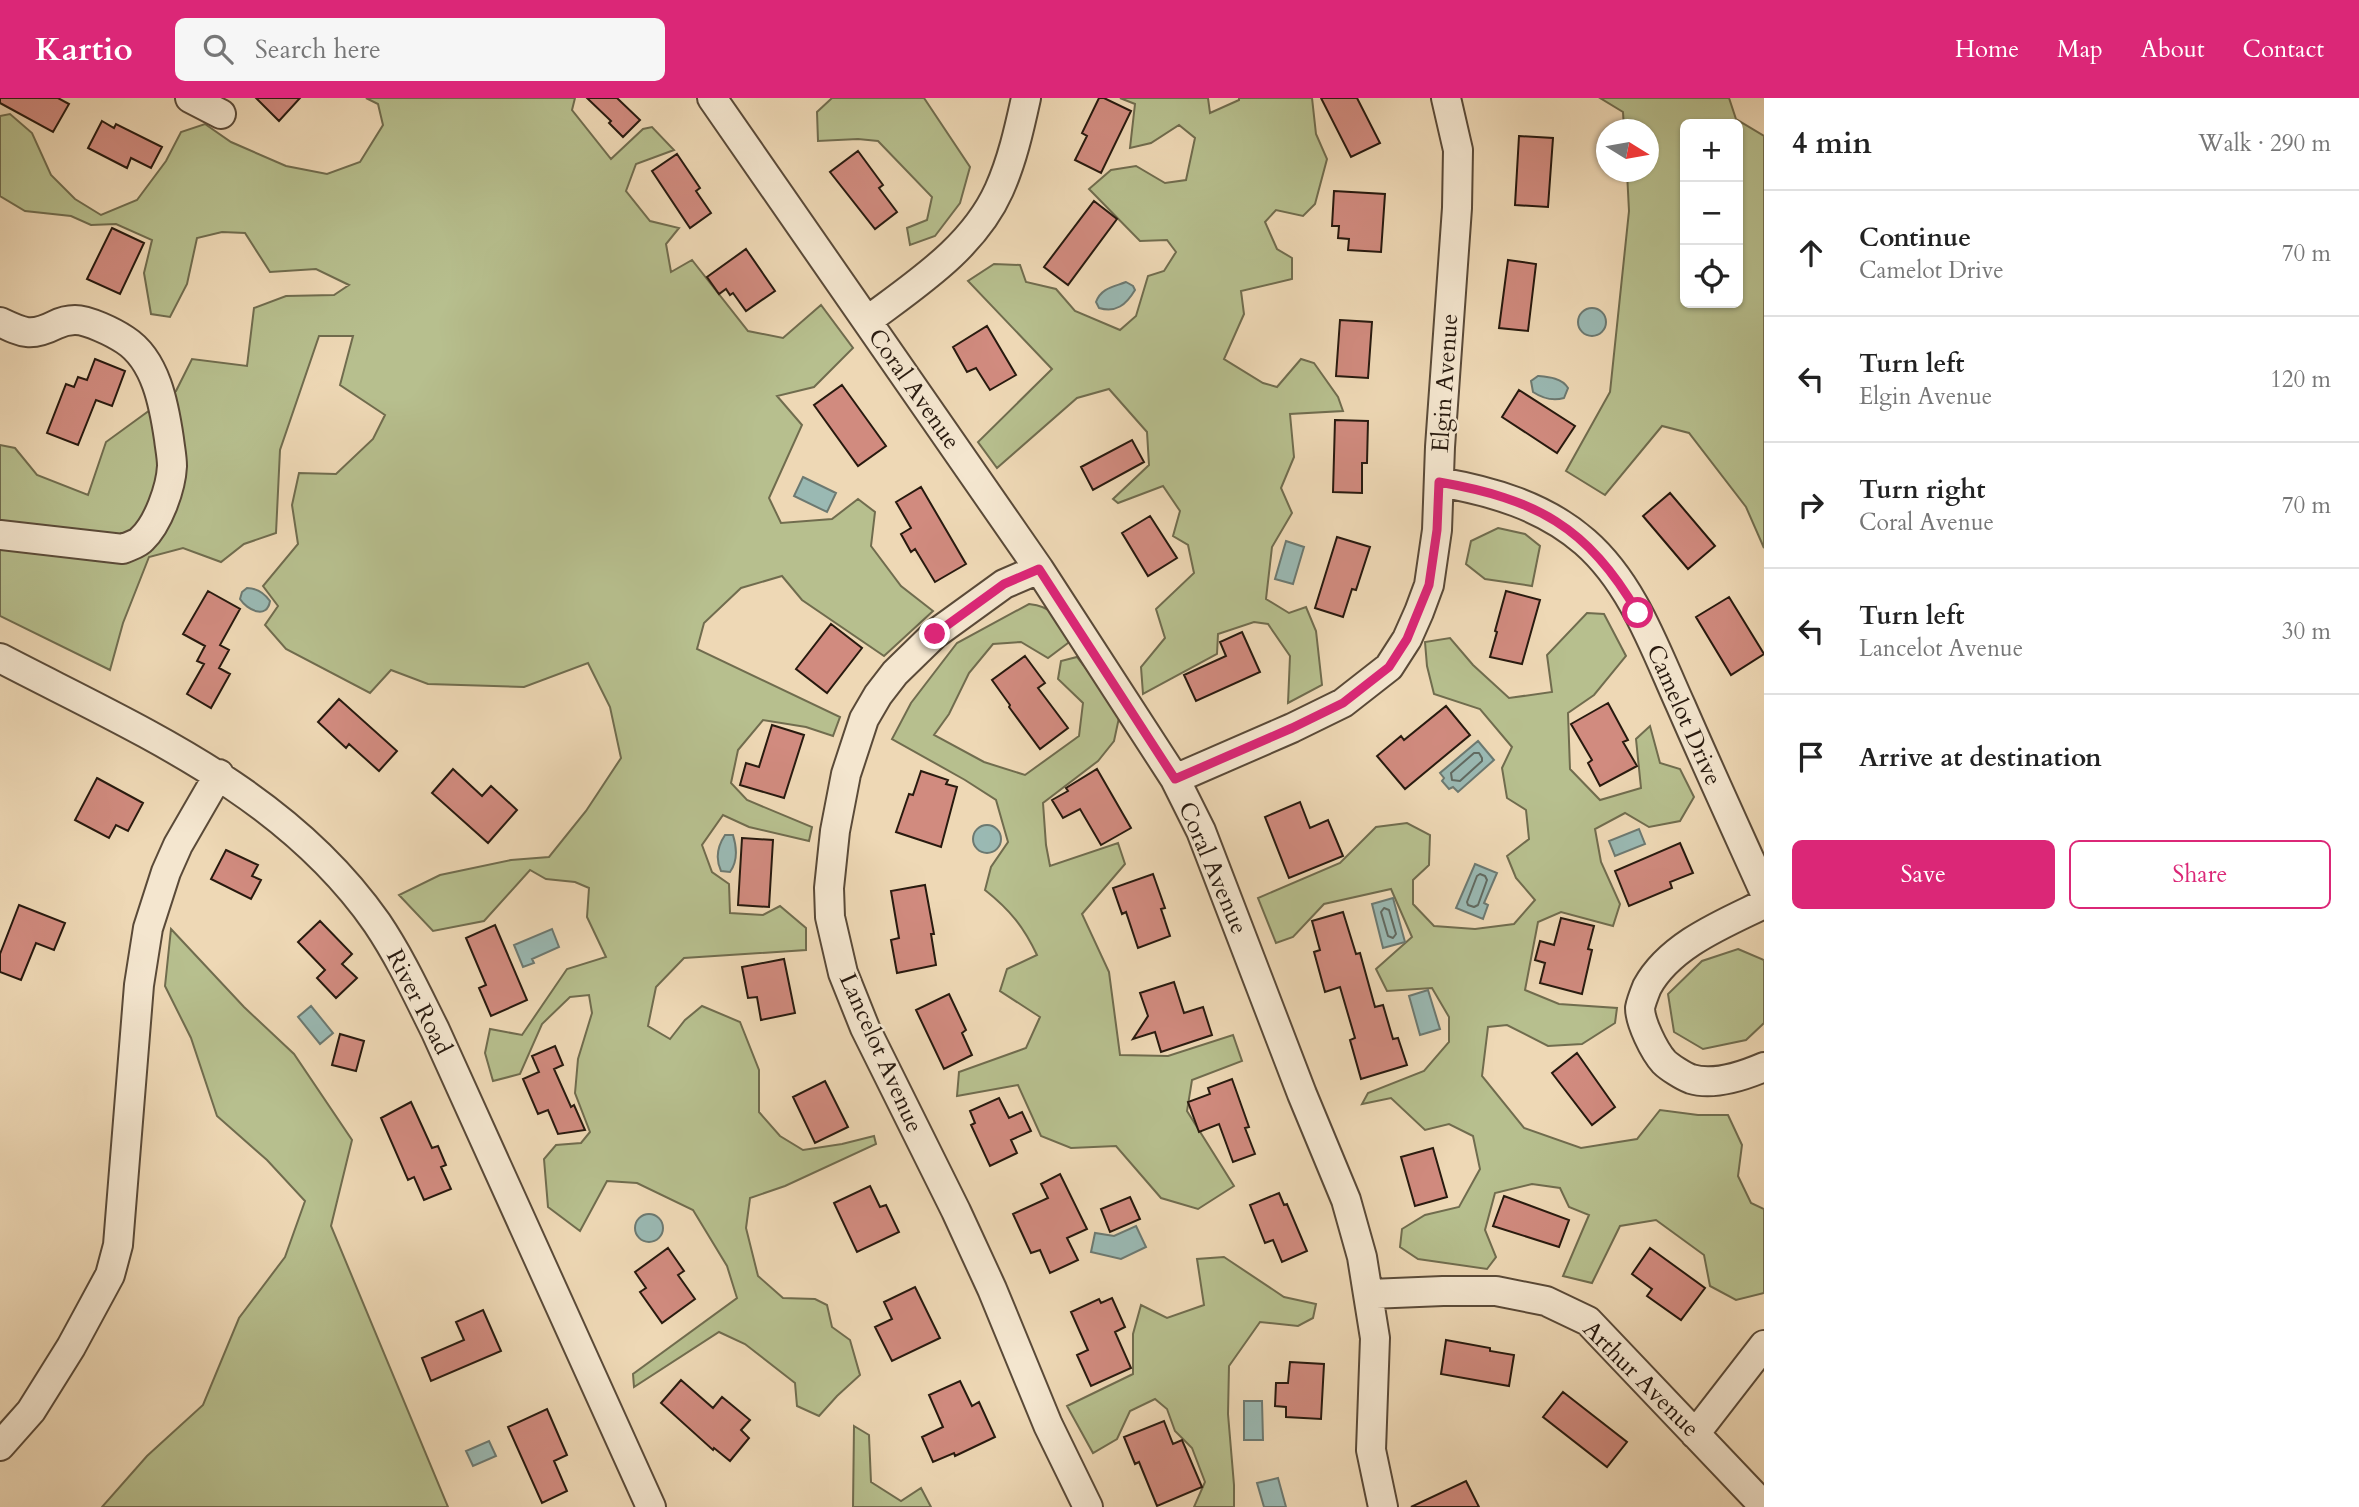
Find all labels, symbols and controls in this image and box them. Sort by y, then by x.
search box [175,18,665,81]
text: Kartio [35,27,133,72]
icon: search [199,30,237,68]
text: Search here [255,32,381,67]
text: Home [1955,33,2019,66]
text: Map [2057,33,2103,66]
text: About [2141,33,2205,66]
text: Contact [2243,33,2324,66]
north arrow [1596,119,1659,182]
map controls [1680,119,1743,308]
button: + [1680,119,1743,182]
text: 4 min [1792,123,1872,164]
text: Walk · 290 m [2198,128,2331,159]
button: − [1680,182,1743,245]
text: Continue [1859,220,1971,255]
icon: ahead [1792,234,1830,272]
text: 70 m [2282,238,2331,269]
button: locate [1680,245,1743,308]
text: Camelot Drive [1859,255,2004,286]
street label: Elgin Avenue [1424,313,1466,453]
street label: Coral Avenue [860,322,968,456]
text: Turn left [1859,346,1964,381]
icon: left [1792,360,1830,398]
text: 120 m [2270,364,2331,395]
text: Elgin Avenue [1859,381,1992,412]
text: Turn right [1859,472,1986,507]
icon: right [1792,486,1830,524]
text: 70 m [2282,490,2331,521]
text: Coral Avenue [1859,507,1994,538]
route start [1622,597,1653,628]
text: Turn left [1859,598,1964,633]
icon: left [1792,612,1830,650]
text: 30 m [2282,616,2331,647]
route end [919,618,950,649]
text: Lancelot Avenue [1859,633,2023,664]
street label: Camelot Drive [1638,639,1730,791]
icon: arrive [1792,738,1830,776]
text: Arrive at destination [1859,740,2102,775]
street label: Coral Avenue [1170,797,1256,939]
button: Save [1792,840,2055,909]
button: Share [2069,840,2331,909]
street label: River Road [378,944,460,1061]
street label: Lancelot Avenue [831,968,931,1138]
street label: Arthur Avenue [1575,1313,1707,1445]

